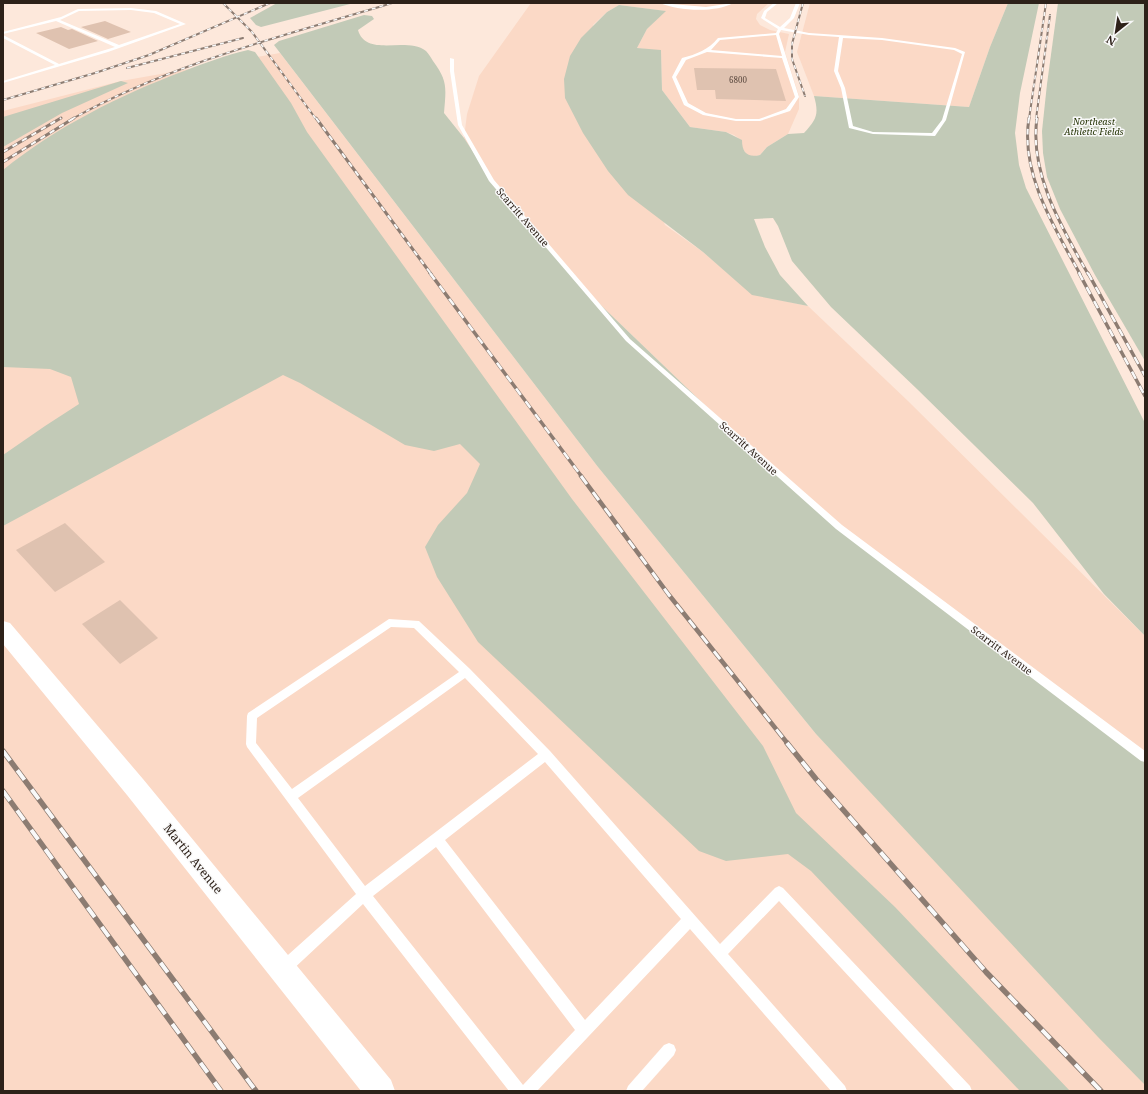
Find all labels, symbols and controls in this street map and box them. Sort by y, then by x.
north arrow [1096,12,1136,52]
text: N [1103,32,1118,50]
house number: 6800 [729,74,747,85]
park label: Northeast Athletic Fields [1063,115,1124,138]
street label: Scarritt Avenue [493,184,553,250]
street label: Scarritt Avenue [717,418,781,478]
street label: Scarritt Avenue [968,622,1036,678]
street label: Martin Avenue [160,820,227,897]

